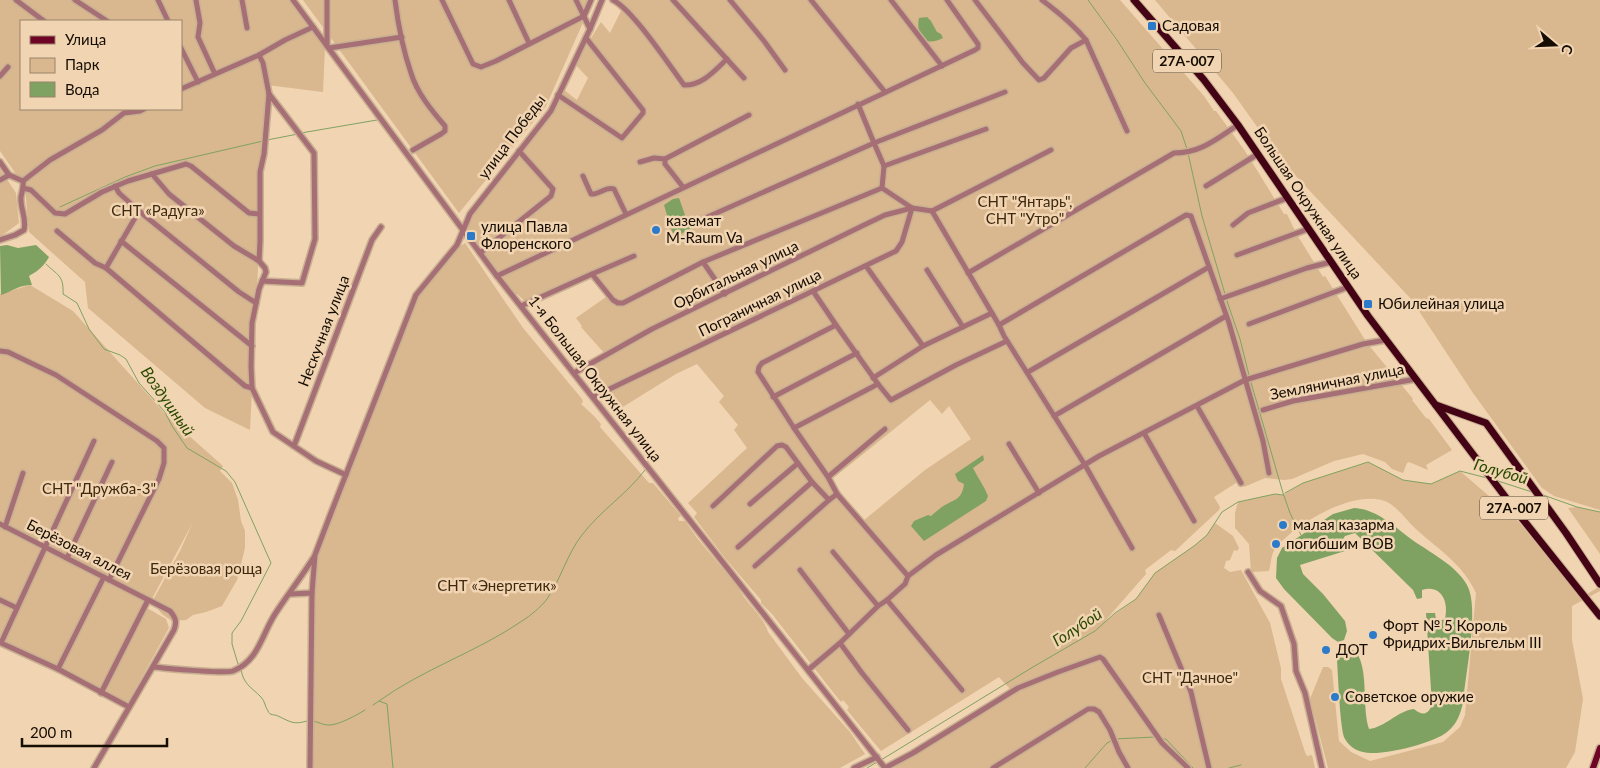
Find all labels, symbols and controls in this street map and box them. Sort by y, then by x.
place label: Садовая [1162,16,1219,34]
legend [20,20,182,110]
marker: Садовая [1146,20,1158,32]
north arrow [1530,20,1580,70]
text: Улица [65,30,106,48]
text: С [1558,42,1577,57]
road number: 27А-007 [1153,49,1221,72]
text: Парк [65,55,100,73]
text: Вода [65,80,100,98]
street label: улица Победы [474,91,549,182]
street label: Большая Окружная улица [1251,123,1367,282]
park label: СНТ "Янтарь", СНТ "Утро" [978,192,1072,227]
park label: СНТ «Радуга» [111,201,205,219]
place label: каземат M-Raum Va [666,211,743,246]
place label: улица Павла Флоренского [481,217,571,252]
marker: каземат M-Raum Va [650,224,662,236]
marker: улица Павла Флоренского [465,230,477,242]
street label: Орбитальная улица [670,236,801,312]
street label: Пограничная улица [695,265,824,340]
street label: Нескучная улица [294,273,353,389]
street label: 1-я Большая Окружная улица [525,292,666,465]
place label: Юбилейная улица [1378,294,1504,312]
marker: Юбилейная улица [1362,298,1374,310]
street label: Земляничная улица [1268,359,1405,403]
water label: Воздушный [138,362,199,439]
water label: Голубой [1472,454,1530,487]
park label: СНТ "Дружба-3" [42,479,156,497]
road number: 27А-007 [1480,496,1548,520]
street label: Берёзовая аллея [24,515,135,583]
place label: малая казарма [1293,515,1394,533]
marker: малая казарма [1277,519,1289,531]
place label: погибшим ВОВ [1286,534,1393,552]
marker: погибшим ВОВ [1270,538,1282,550]
park label: Берёзовая роща [150,559,262,577]
park label: СНТ «Энергетик» [437,576,557,594]
water label: Голубой [1048,604,1105,650]
place label: Форт № 5 Король Фридрих-Вильгельм III [1383,616,1542,651]
marker: Форт № 5 Король Фридрих-Вильгельм III [1367,629,1379,641]
place label: ДОТ [1336,640,1368,658]
marker: ДОТ [1320,644,1332,656]
park label: СНТ "Дачное" [1142,668,1238,686]
place label: Советское оружие [1345,687,1474,705]
marker: Советское оружие [1329,691,1341,703]
scale bar [22,716,168,748]
text: 200 m [30,723,72,741]

